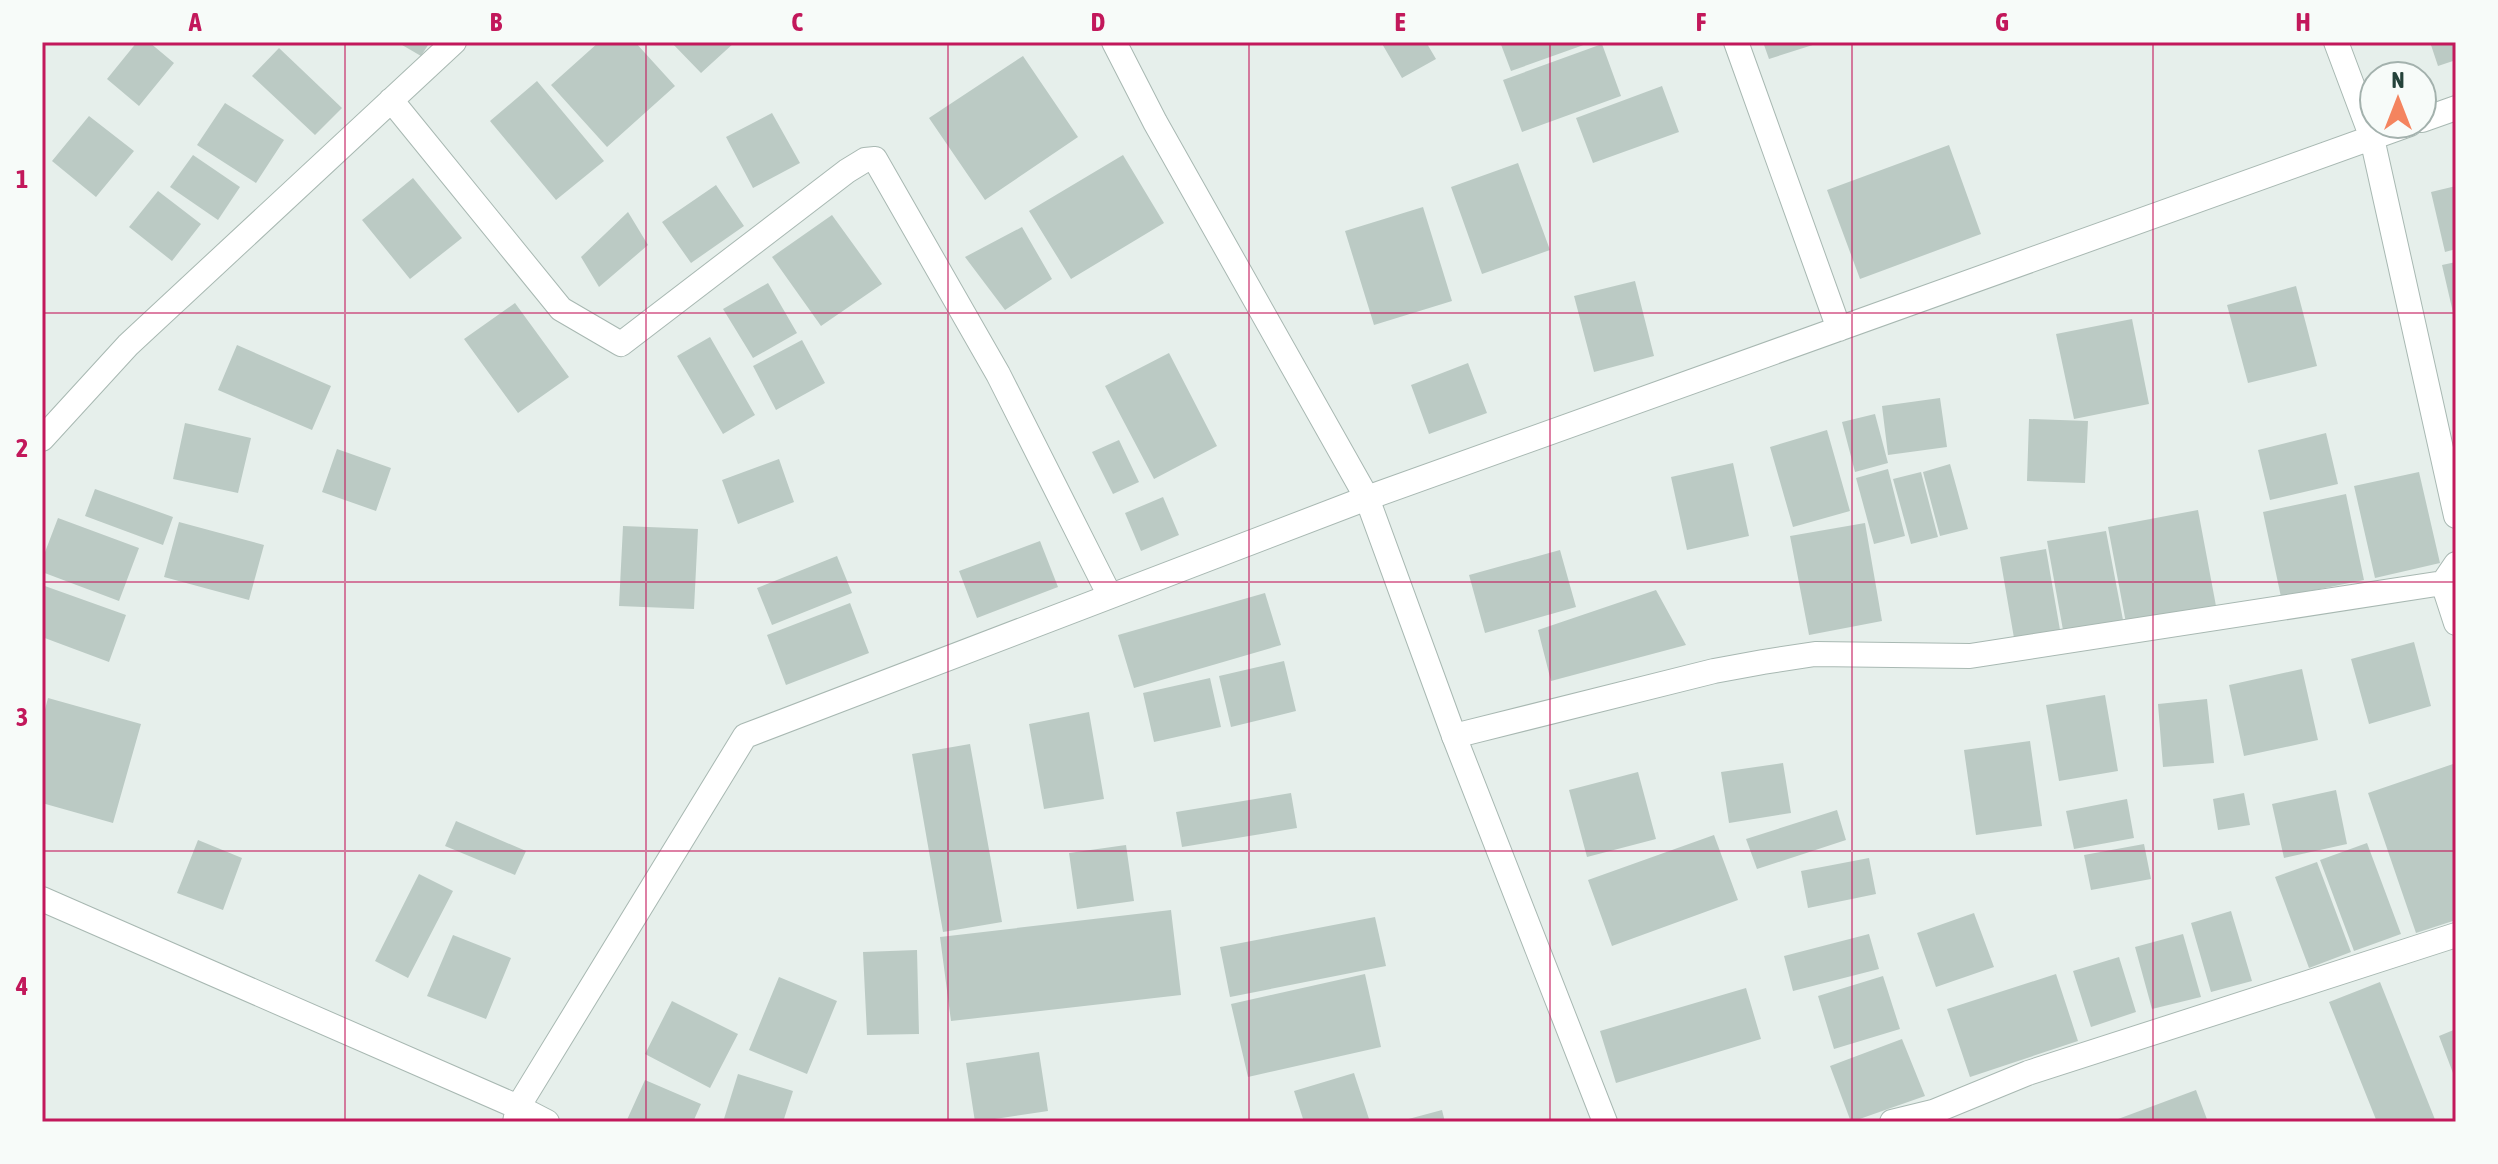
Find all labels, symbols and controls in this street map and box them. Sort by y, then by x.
text: A [188,7,202,37]
text: B [490,7,503,37]
text: C [791,7,803,37]
text: D [1091,7,1105,37]
text: E [1394,7,1406,37]
text: F [1696,7,1707,37]
text: G [1995,7,2009,37]
text: H [2295,7,2311,37]
north arrow [2358,60,2438,140]
text: N [2392,67,2404,93]
text: 1 [16,164,28,194]
text: 2 [16,433,28,463]
text: 3 [16,702,28,732]
text: 4 [15,971,28,1001]

